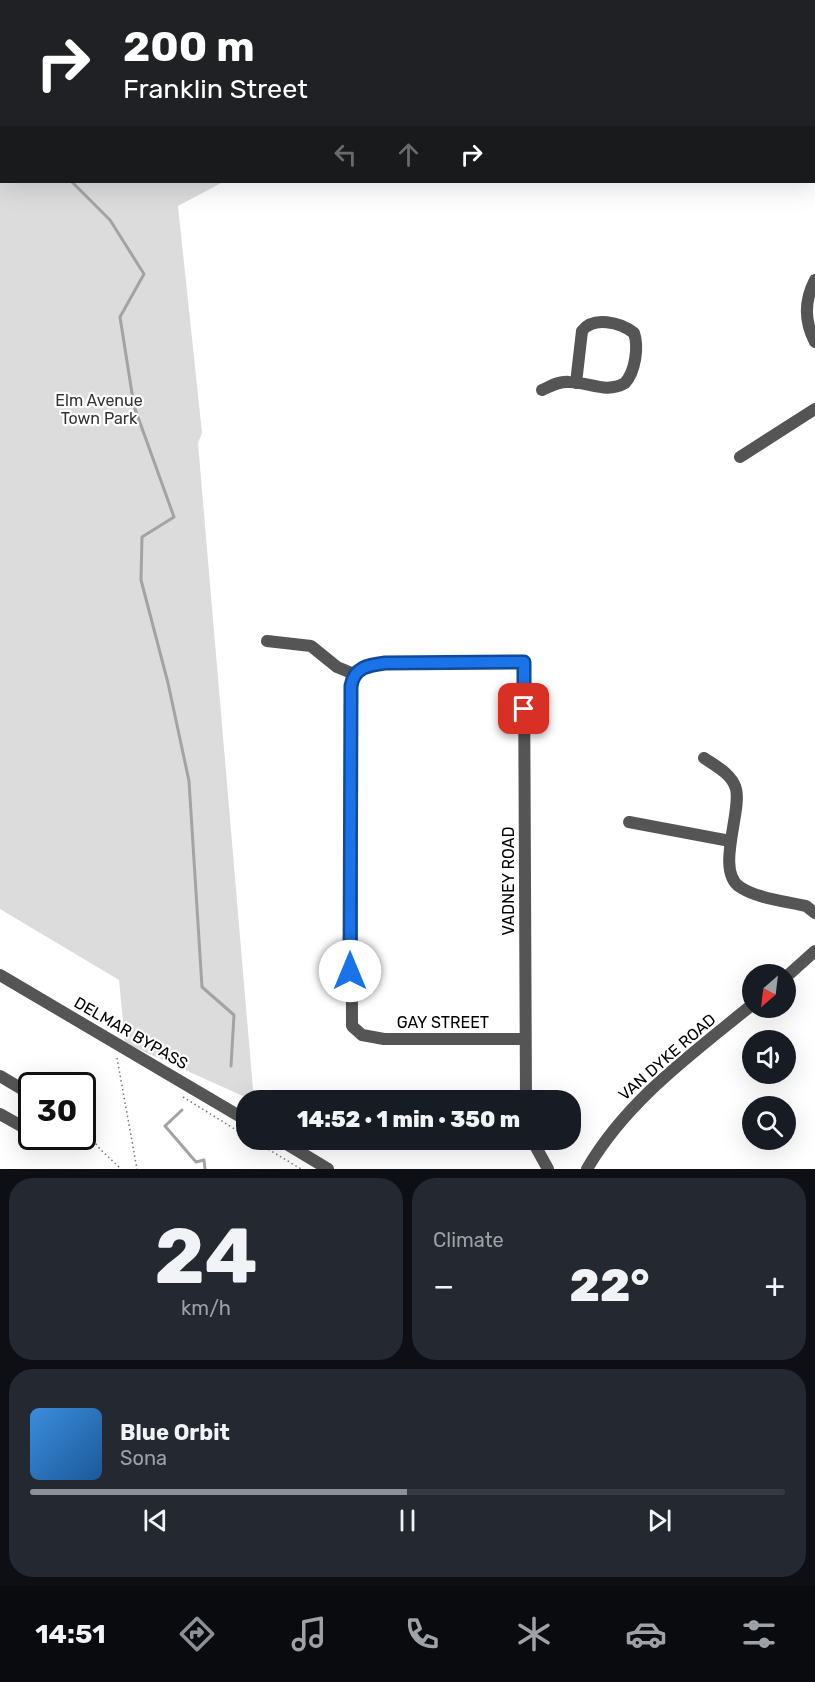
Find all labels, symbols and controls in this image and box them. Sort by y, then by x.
text: 200 m [123,22,255,72]
icon: right [24,24,102,102]
text: Franklin Street [123,73,308,105]
icon: left [329,138,362,171]
icon: ahead [392,138,425,171]
icon: right [455,138,488,171]
park label: Elm Avenue Town Park [55,391,143,428]
pin [498,683,549,734]
icon: arrive [507,692,540,725]
street label: VADNEY ROAD [499,827,518,935]
position arrow [318,939,382,1003]
north arrow [742,964,796,1018]
map controls [742,964,796,1150]
street label: DELMAR BYPASS [71,993,191,1073]
street label: VAN DYKE ROAD [615,1010,719,1104]
street label: GAY STREET [397,1013,489,1032]
button: sound [742,1030,796,1084]
speed limit sign: 30 [18,1072,96,1150]
button: search [742,1096,796,1150]
text: 14:52 · 1 min · 350 m [297,1106,520,1133]
text: 24 [154,1210,258,1303]
text: Climate [433,1228,504,1252]
text: 22° [570,1259,649,1312]
text: − [433,1266,454,1305]
text: + [764,1266,785,1305]
text: km/h [181,1296,231,1320]
text: Blue Orbit [120,1419,230,1446]
text: Sona [120,1446,167,1470]
icon: previous [139,1504,172,1537]
icon: pause [391,1504,424,1537]
icon: next [643,1504,676,1537]
icon: directions [176,1613,218,1655]
icon: music [288,1613,330,1655]
icon: phone [401,1613,443,1655]
icon: climate [513,1613,555,1655]
icon: car [625,1613,667,1655]
icon: filters [738,1613,780,1655]
text: 14:51 [35,1618,106,1650]

